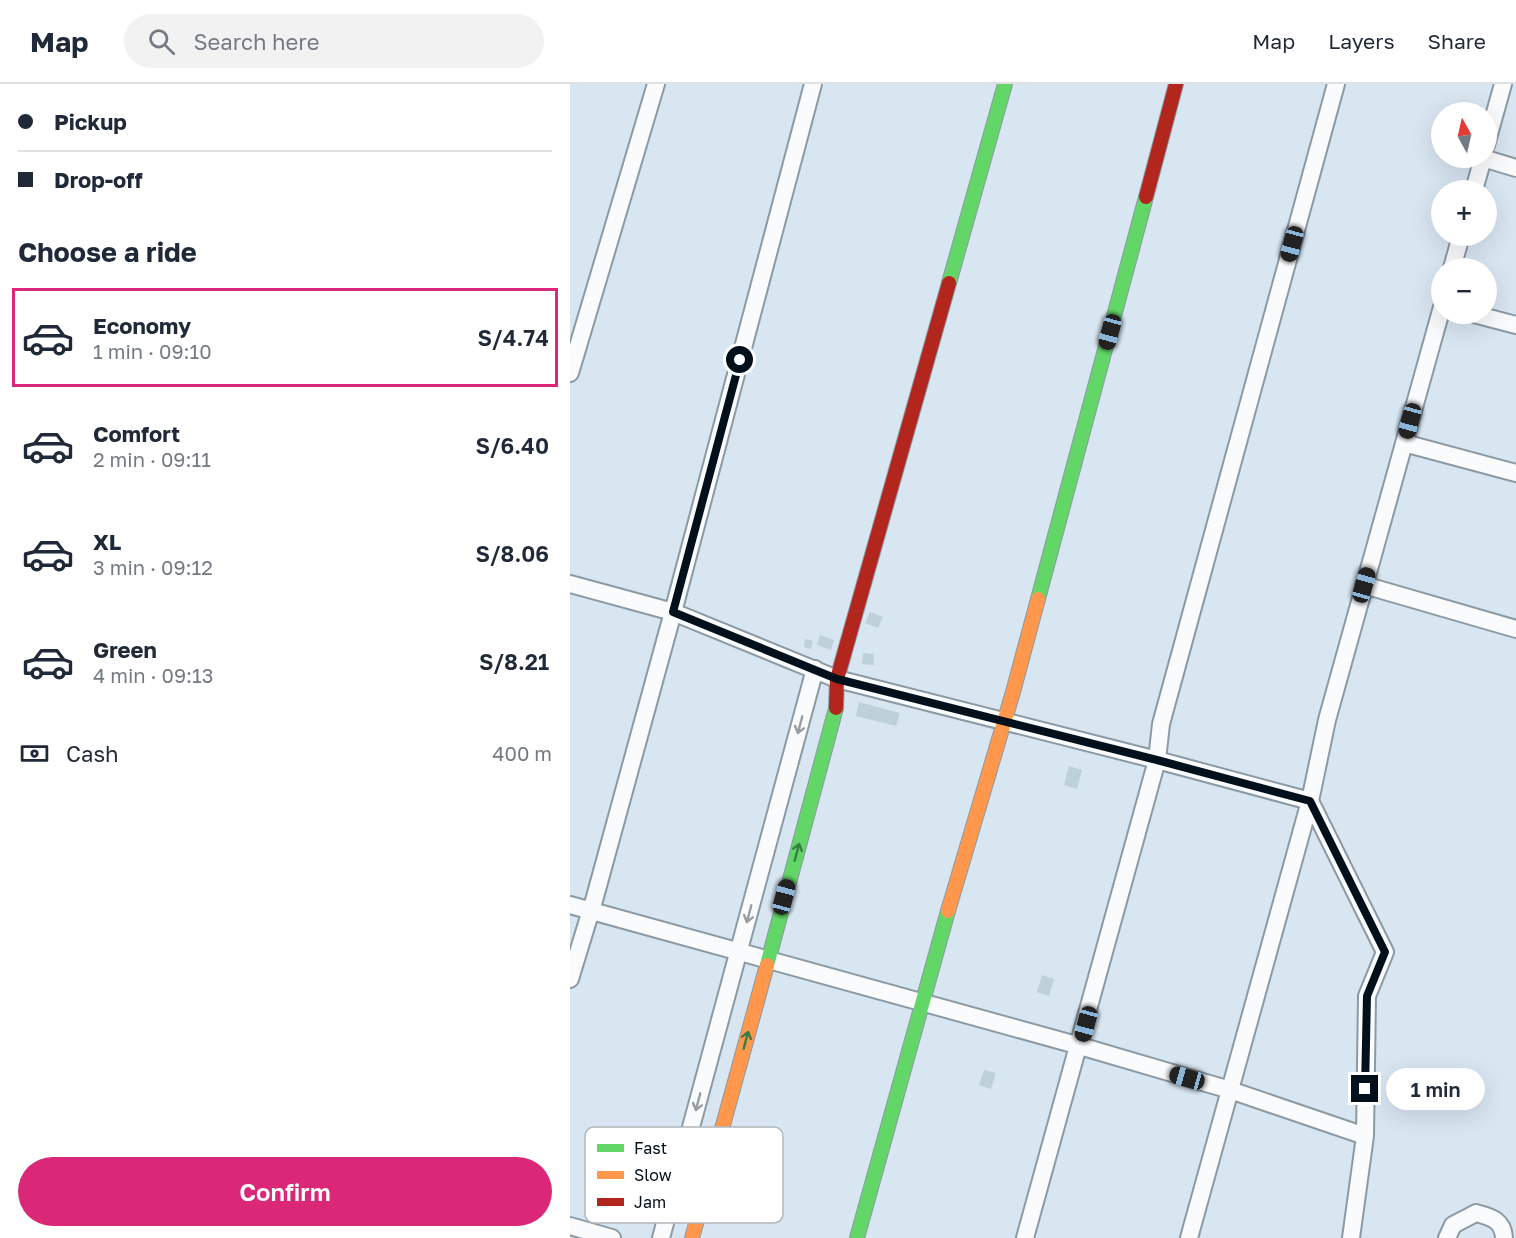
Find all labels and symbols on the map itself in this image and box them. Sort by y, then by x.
north arrow [1431,102,1497,168]
car [1279,224,1305,264]
car [1097,312,1123,352]
route start [726,346,753,373]
car [1397,401,1423,441]
car [1350,565,1378,605]
one-way arrow [794,716,805,735]
one-way arrow [792,842,803,861]
car [771,877,797,917]
one-way arrow [742,904,754,923]
car [1073,1004,1099,1044]
one-way arrow [740,1031,752,1050]
car [1167,1064,1207,1092]
callout: 1 min [1386,1068,1485,1110]
route end [1351,1075,1378,1102]
one-way arrow [691,1092,703,1111]
legend [585,1127,783,1223]
text: Fast [634,1138,667,1158]
text: Slow [634,1165,672,1185]
text: Jam [634,1192,666,1212]

